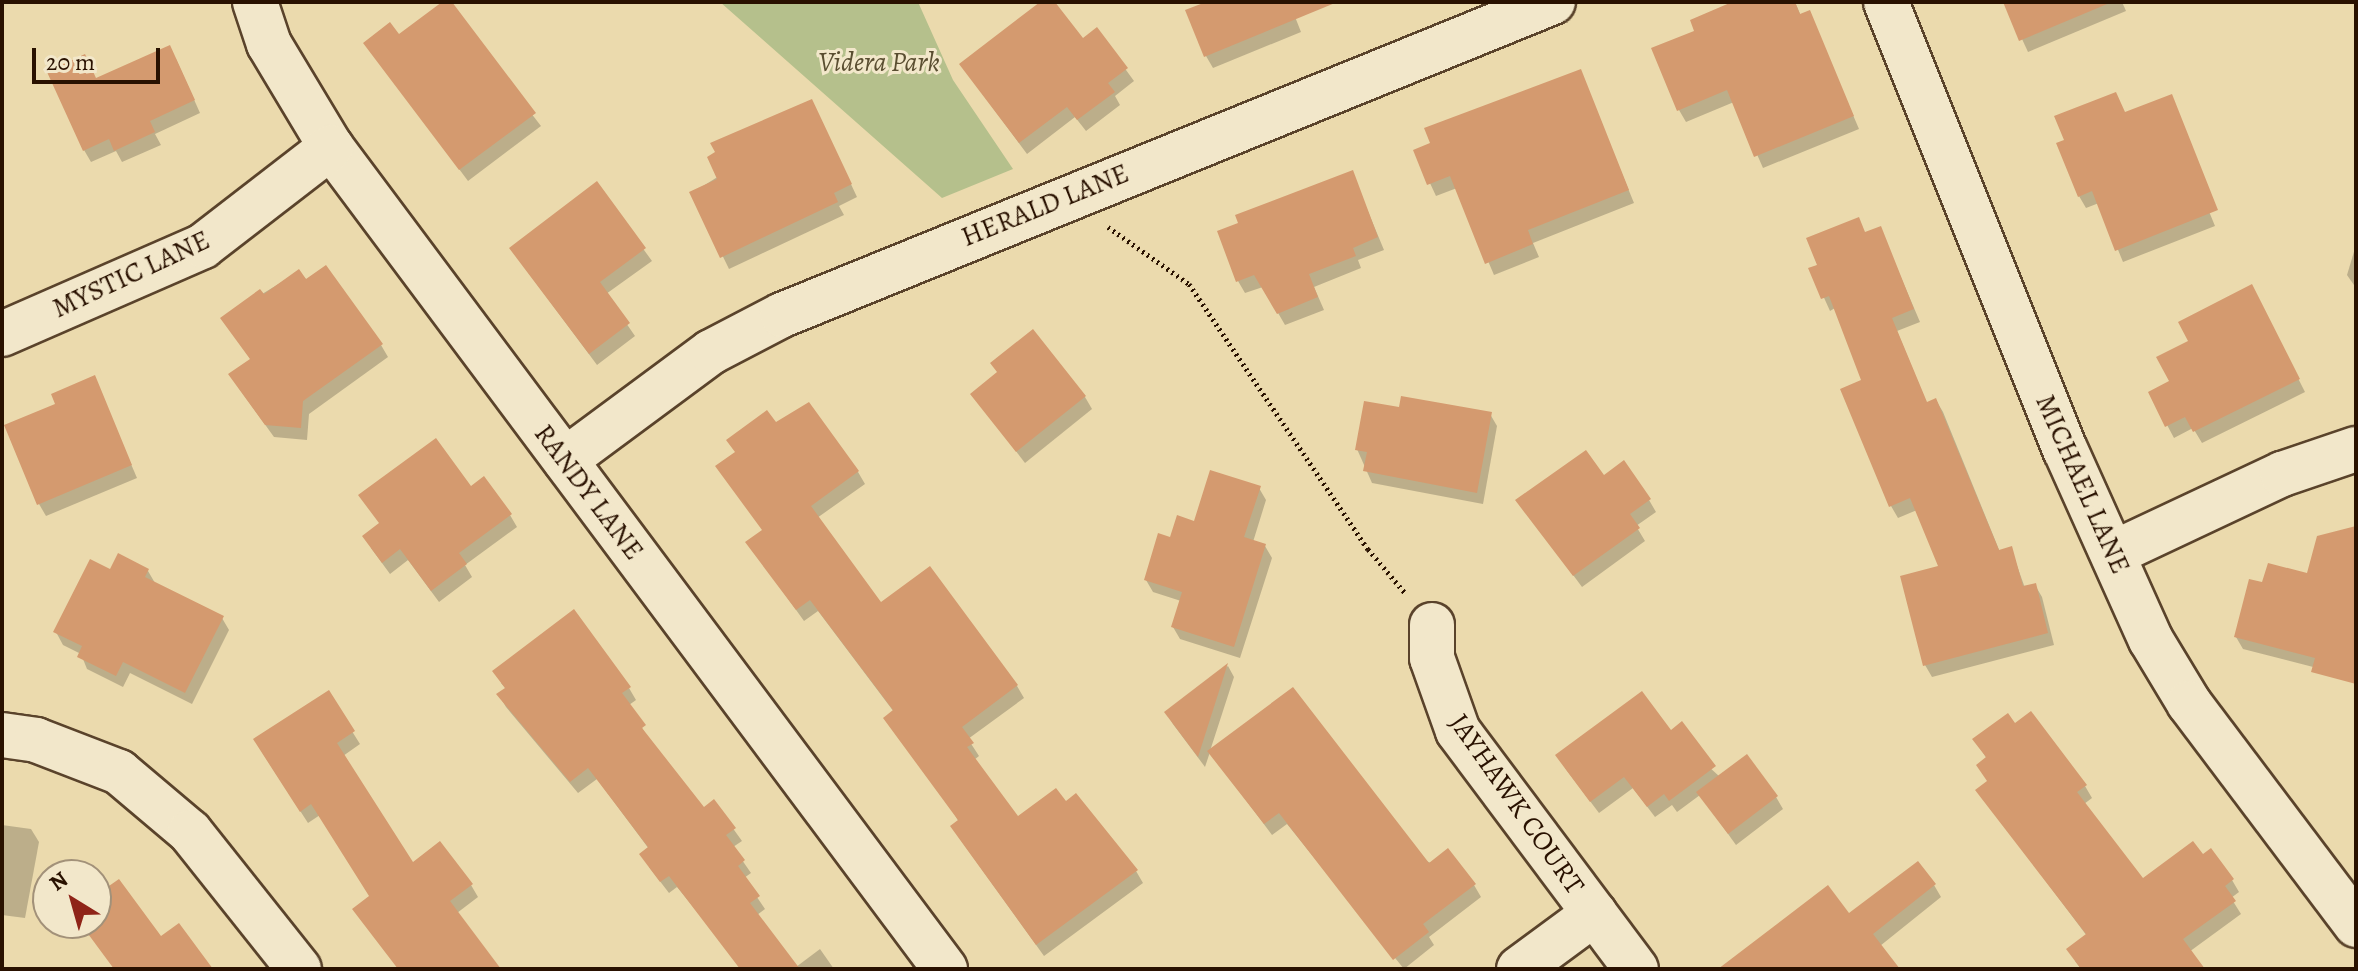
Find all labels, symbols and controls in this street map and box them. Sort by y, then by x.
scale bar [36,32,164,82]
park label: Videra Park [818,45,940,79]
text: 20 m [46,46,95,78]
street label: HERALD LANE [956,156,1134,254]
street label: MYSTIC LANE [47,223,215,325]
street label: MICHAEL LANE [2028,389,2138,579]
street label: RANDY LANE [527,417,651,567]
street label: JAYHAWK COURT [1442,707,1592,901]
north arrow [32,859,112,939]
text: N [43,865,74,898]

